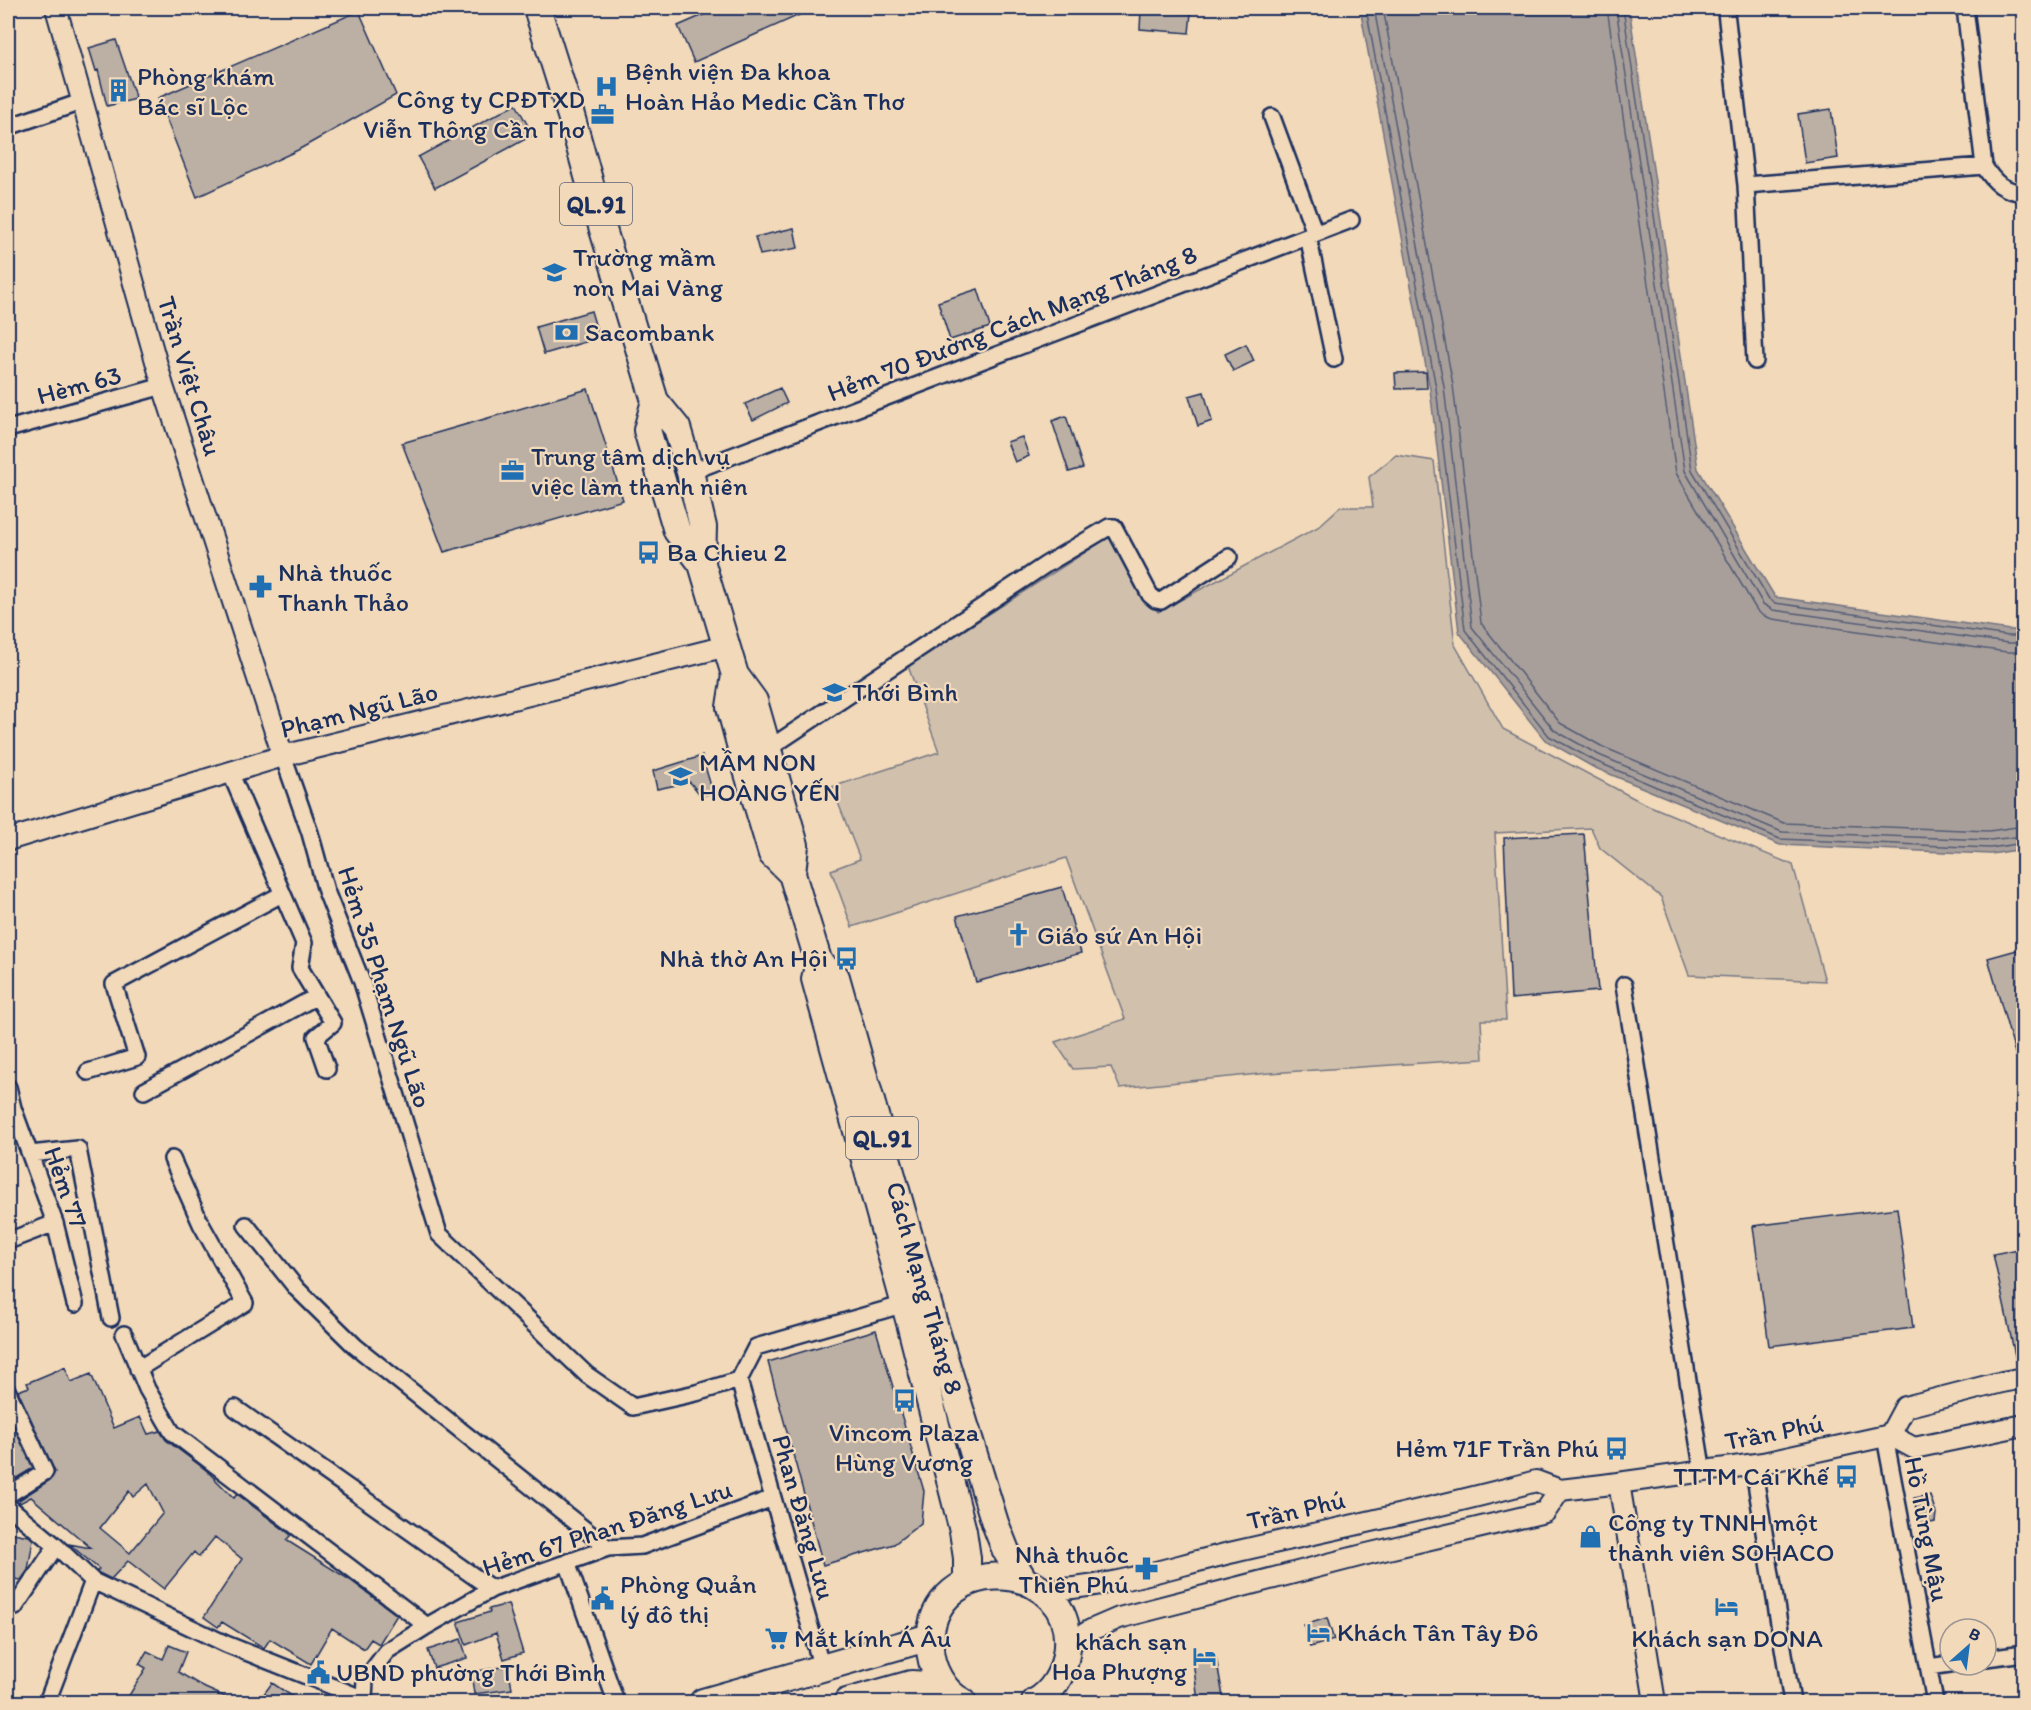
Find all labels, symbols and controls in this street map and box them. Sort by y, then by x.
place label: Bệnh viện Đa khoa Hoàn Hảo Medic Cần Thơ [625,55,905,117]
place label: Phòng khám Bác sĩ Lộc [137,60,274,122]
hospital icon: Bệnh viện Đa khoa Hoàn Hảo Medic Cần Thơ [594,73,620,99]
building icon: Phòng khám Bác sĩ Lộc [106,78,132,104]
place label: Công ty CPĐTXD Viễn Thông Cần Thơ [363,83,586,145]
office icon: Công ty CPĐTXD Viễn Thông Cần Thơ [590,101,616,127]
road number: QL.91 [560,183,632,225]
street label: Hẻm 70 Đường Cách Mạng Tháng 8 [823,238,1201,408]
place label: Trường mầm non Mai Vàng [573,241,724,303]
school or university icon: Trường mầm non Mai Vàng [542,259,568,285]
street label: Trần Việt Châu [151,292,229,460]
place label: Sacombank [585,316,715,348]
bank icon: Sacombank [554,319,580,345]
street label: Hèm 63 [33,358,125,412]
place label: Trung tâm dịch vụ việc làm thanh niên [531,440,748,502]
office icon: Trung tâm dịch vụ việc làm thanh niên [500,458,526,484]
place label: Ba Chieu 2 [667,536,787,568]
bus stop icon: Ba Chieu 2 [636,539,662,565]
place label: Nhà thuốc Thanh Thảo [278,556,409,618]
pharmacy icon: Nhà thuốc Thanh Thảo [247,574,273,600]
street label: Phạm Ngũ Lão [277,675,441,745]
place label: Thới Bình [852,676,958,708]
school or university icon: Thới Bình [821,679,847,705]
place label: MẦM NON HOÀNG YẾN [699,746,840,808]
school or university icon: MẦM NON HOÀNG YẾN [668,764,694,790]
street label: Hẻm 35 Phạm Ngũ Lão [331,862,439,1112]
place label: Giáo sứ An Hội [1037,919,1202,951]
church icon: Giáo sứ An Hội [1006,922,1032,948]
place label: Nhà thờ An Hội [659,942,828,974]
bus stop icon: Nhà thờ An Hội [833,945,859,971]
road number: QL.91 [846,1117,918,1159]
street label: Hẻm 77 [37,1142,95,1232]
street label: Cách Mạng Tháng 8 [879,1178,971,1398]
bus stop icon: Vincom Plaza Hùng Vương [891,1388,917,1414]
street label: Trần Phú [1722,1407,1826,1457]
place label: Vincom Plaza Hùng Vương [829,1416,980,1478]
street label: Phan Đăng Lưu [765,1431,843,1603]
place label: Hẻm 71F Trần Phú [1395,1432,1599,1464]
bus stop icon: Hẻm 71F Trần Phú [1604,1435,1630,1461]
street label: Hồ Tùng Mậu [1897,1454,1957,1604]
place label: TTTM Cái Khế [1673,1460,1830,1492]
bus stop icon: TTTM Cái Khế [1834,1463,1860,1489]
street label: Hẻm 67 Phan Đăng Lưu [478,1473,736,1583]
street label: Trần Phú [1244,1483,1348,1537]
place label: Công ty TNNH một thành viên SOHACO [1608,1506,1834,1568]
shop icon: Công ty TNNH một thành viên SOHACO [1577,1524,1603,1550]
place label: Nhà thuôc Thiên Phú [1015,1538,1129,1600]
pharmacy icon: Nhà thuôc Thiên Phú [1134,1556,1160,1582]
place label: Phòng Quản lý đô thị [620,1568,757,1630]
public building icon: Phòng Quản lý đô thị [589,1586,615,1612]
hotel icon: Khách sạn DONA [1714,1594,1740,1620]
place label: Khách Tân Tây Đô [1337,1616,1539,1648]
north arrow [1938,1617,1998,1677]
hotel icon: Khách Tân Tây Đô [1306,1619,1332,1645]
place label: Mắt kính Á Âu [794,1622,951,1654]
place label: Khách sạn DONA [1631,1622,1823,1654]
text: B [1966,1623,1984,1645]
supermarket icon: Mắt kính Á Âu [763,1625,789,1651]
place label: khách sạn Hoa Phượng [1052,1625,1188,1687]
hotel icon: khách sạn Hoa Phượng [1192,1643,1218,1669]
place label: UBND phường Thới Bình [336,1656,606,1688]
public building icon: UBND phường Thới Bình [305,1659,331,1685]

